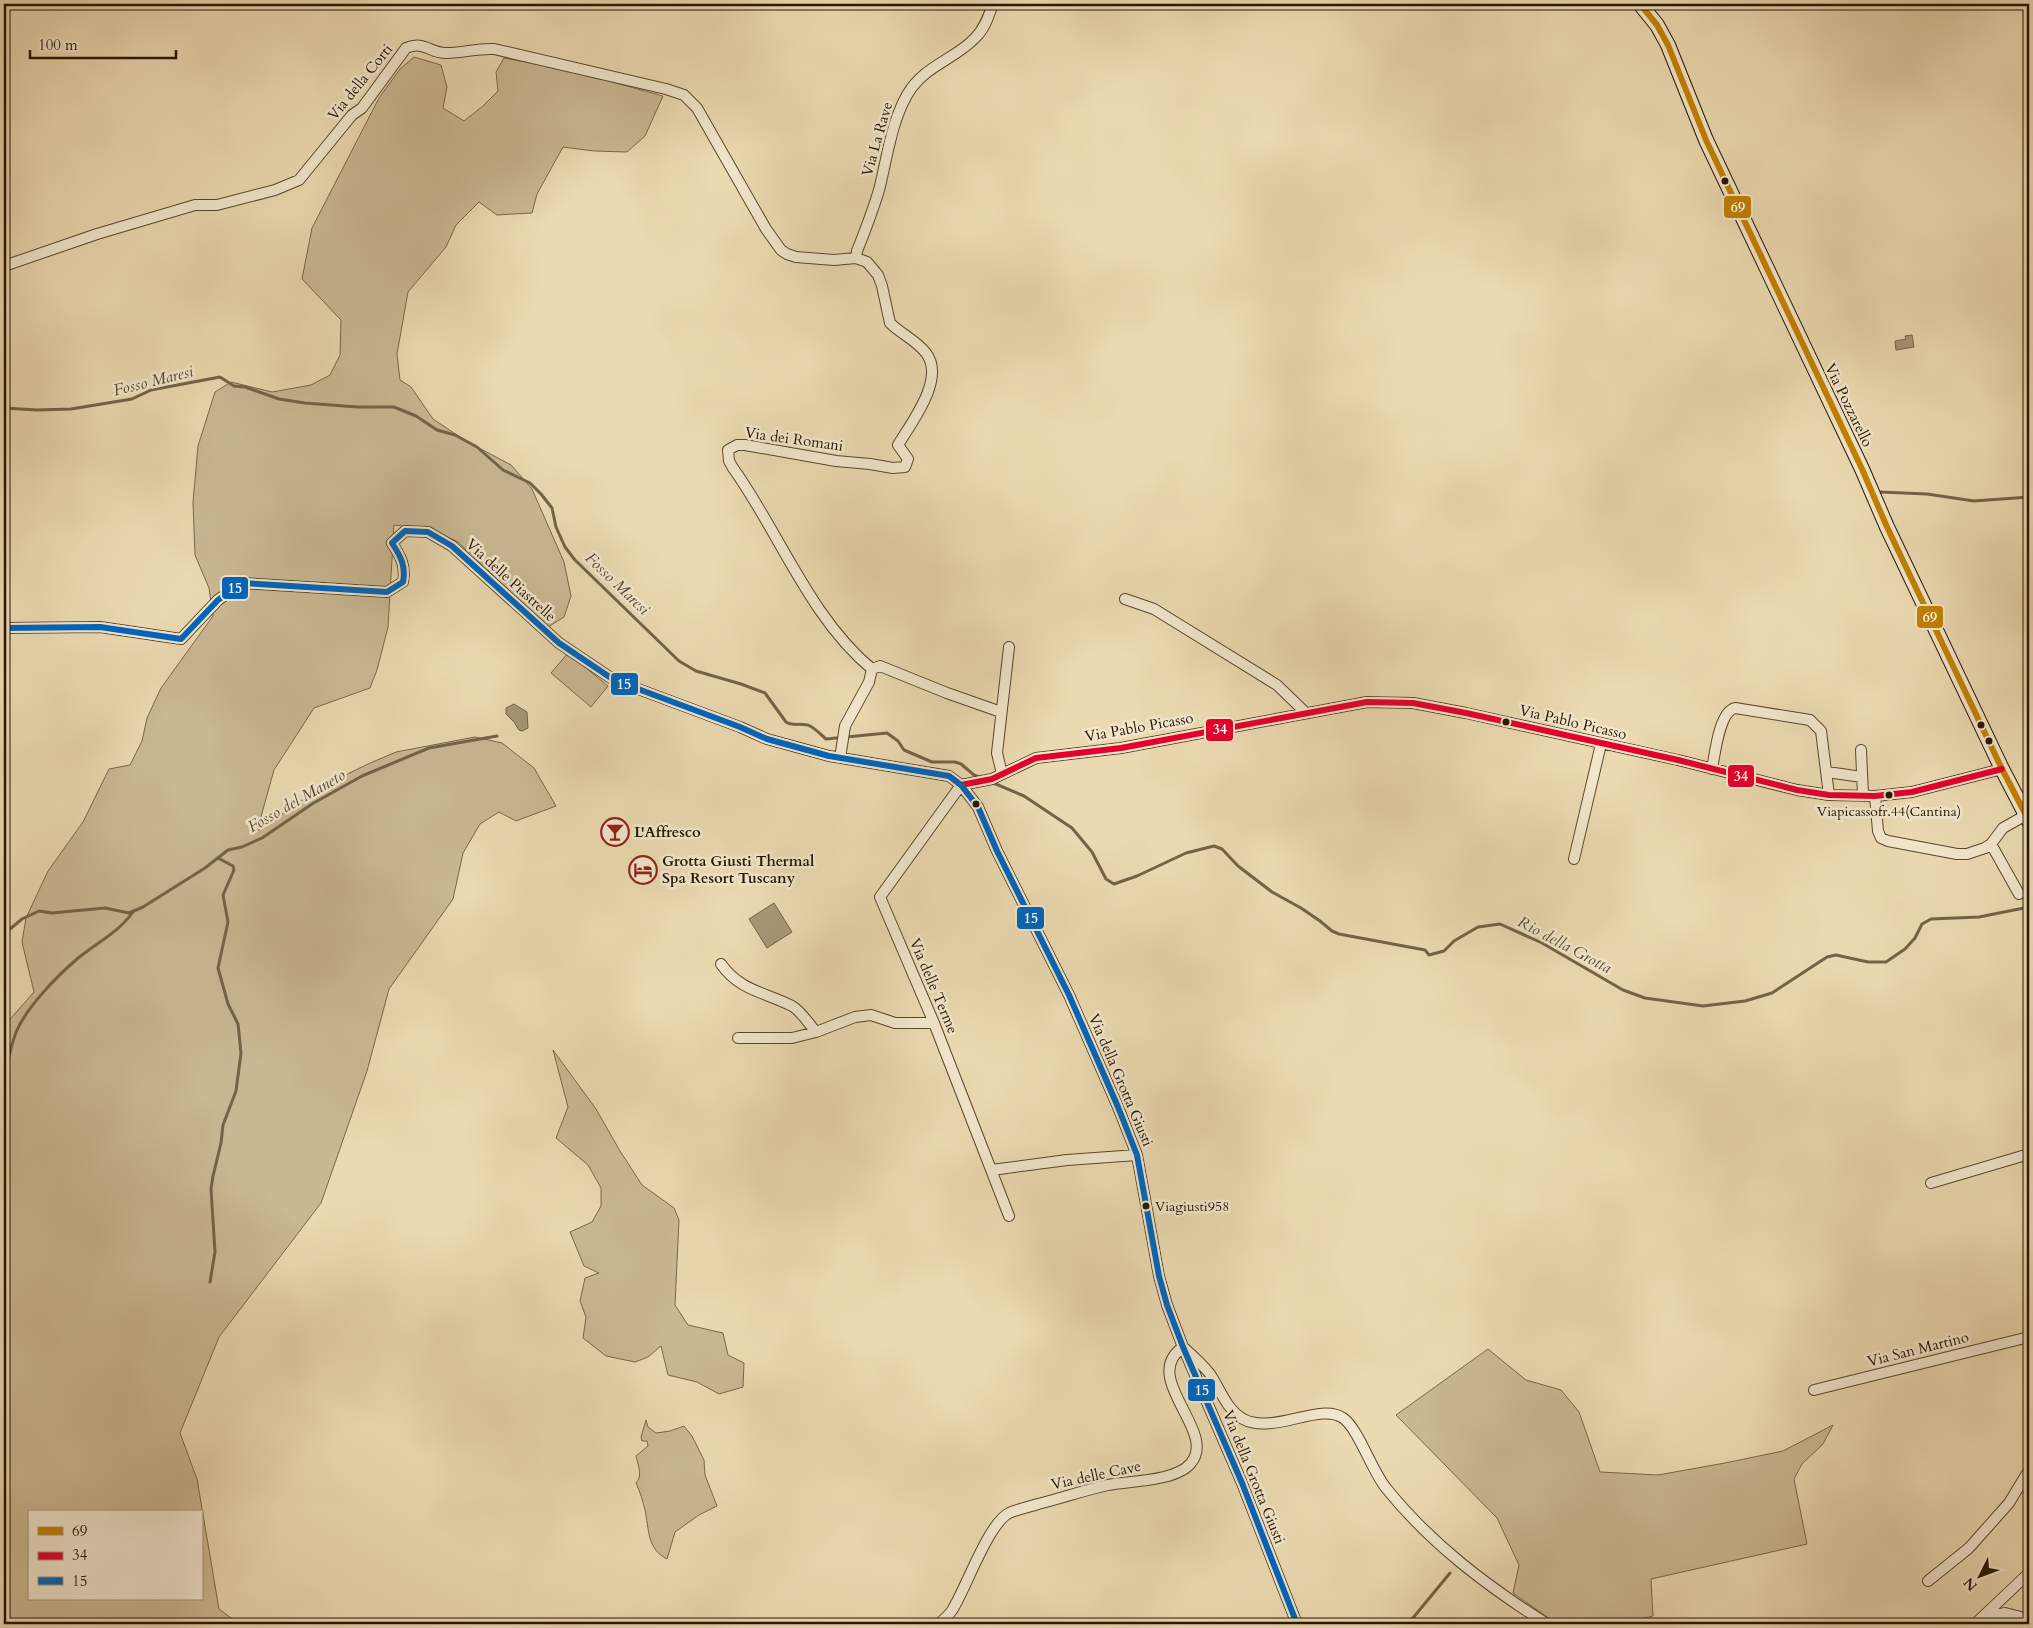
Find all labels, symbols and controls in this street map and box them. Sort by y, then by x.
scale bar [30,28,176,60]
text: 100 m [38,35,78,55]
street label: Via della Corti [323,40,397,124]
street label: Via La Rave [857,99,897,179]
unlabelled marker [1720,176,1730,186]
line badge: 69 [1723,195,1752,219]
text: 69 [1731,198,1745,217]
water label: Fosso Maresi [111,360,196,402]
street label: Via Pozzarello [1820,360,1878,450]
street label: Via dei Romani [743,422,845,456]
street label: Via delle Piastrelle [462,534,561,626]
water label: Fosso Maresi [580,547,655,620]
line badge: 15 [221,576,249,600]
text: 15 [228,579,242,598]
line badge: 69 [1916,605,1944,629]
text: 69 [1923,608,1937,627]
line badge: 15 [610,672,639,696]
text: 15 [617,675,631,694]
street label: Via Pablo Picasso [1517,700,1629,744]
street label: Via Pablo Picasso [1083,708,1195,746]
unlabelled marker [1501,717,1511,727]
line badge: 34 [1205,718,1234,742]
text: 34 [1213,720,1227,739]
unlabelled marker [1976,720,1986,730]
unlabelled marker [1984,736,1994,746]
water label: Fosso del Maneto [244,764,350,838]
line badge: 34 [1727,764,1755,788]
text: 34 [1734,767,1748,786]
marker: Viapicassofr.44(Cantina) [1884,790,1894,800]
unlabelled marker [971,799,981,809]
place label: Viapicassofr.44(Cantina) [1817,802,1961,821]
bar icon: L'Affresco [600,817,630,847]
place label: L'Affresco [634,822,701,842]
place label: Grotta Giusti Thermal Spa Resort Tuscany [662,851,815,888]
hotel icon: Grotta Giusti Thermal Spa Resort Tuscany [628,855,658,885]
line badge: 15 [1016,906,1045,930]
text: 15 [1024,909,1038,928]
water label: Rio della Grotta [1514,911,1615,979]
street label: Via delle Terme [905,935,963,1037]
street label: Via della Grotta Giusti [1084,1011,1158,1149]
place label: Viagiusti958 [1155,1197,1229,1216]
marker: Viagiusti958 [1141,1201,1151,1211]
street label: Via San Martino [1865,1327,1971,1371]
line badge: 15 [1187,1378,1216,1402]
text: 15 [1195,1381,1209,1400]
street label: Via della Grotta Giusti [1218,1407,1290,1547]
street label: Via delle Cave [1049,1456,1143,1494]
legend [28,1510,202,1600]
text: 69 [72,1521,88,1541]
text: 34 [72,1545,88,1565]
north arrow [1956,1550,2006,1600]
text: 15 [72,1571,87,1591]
text: N [1960,1573,1982,1595]

